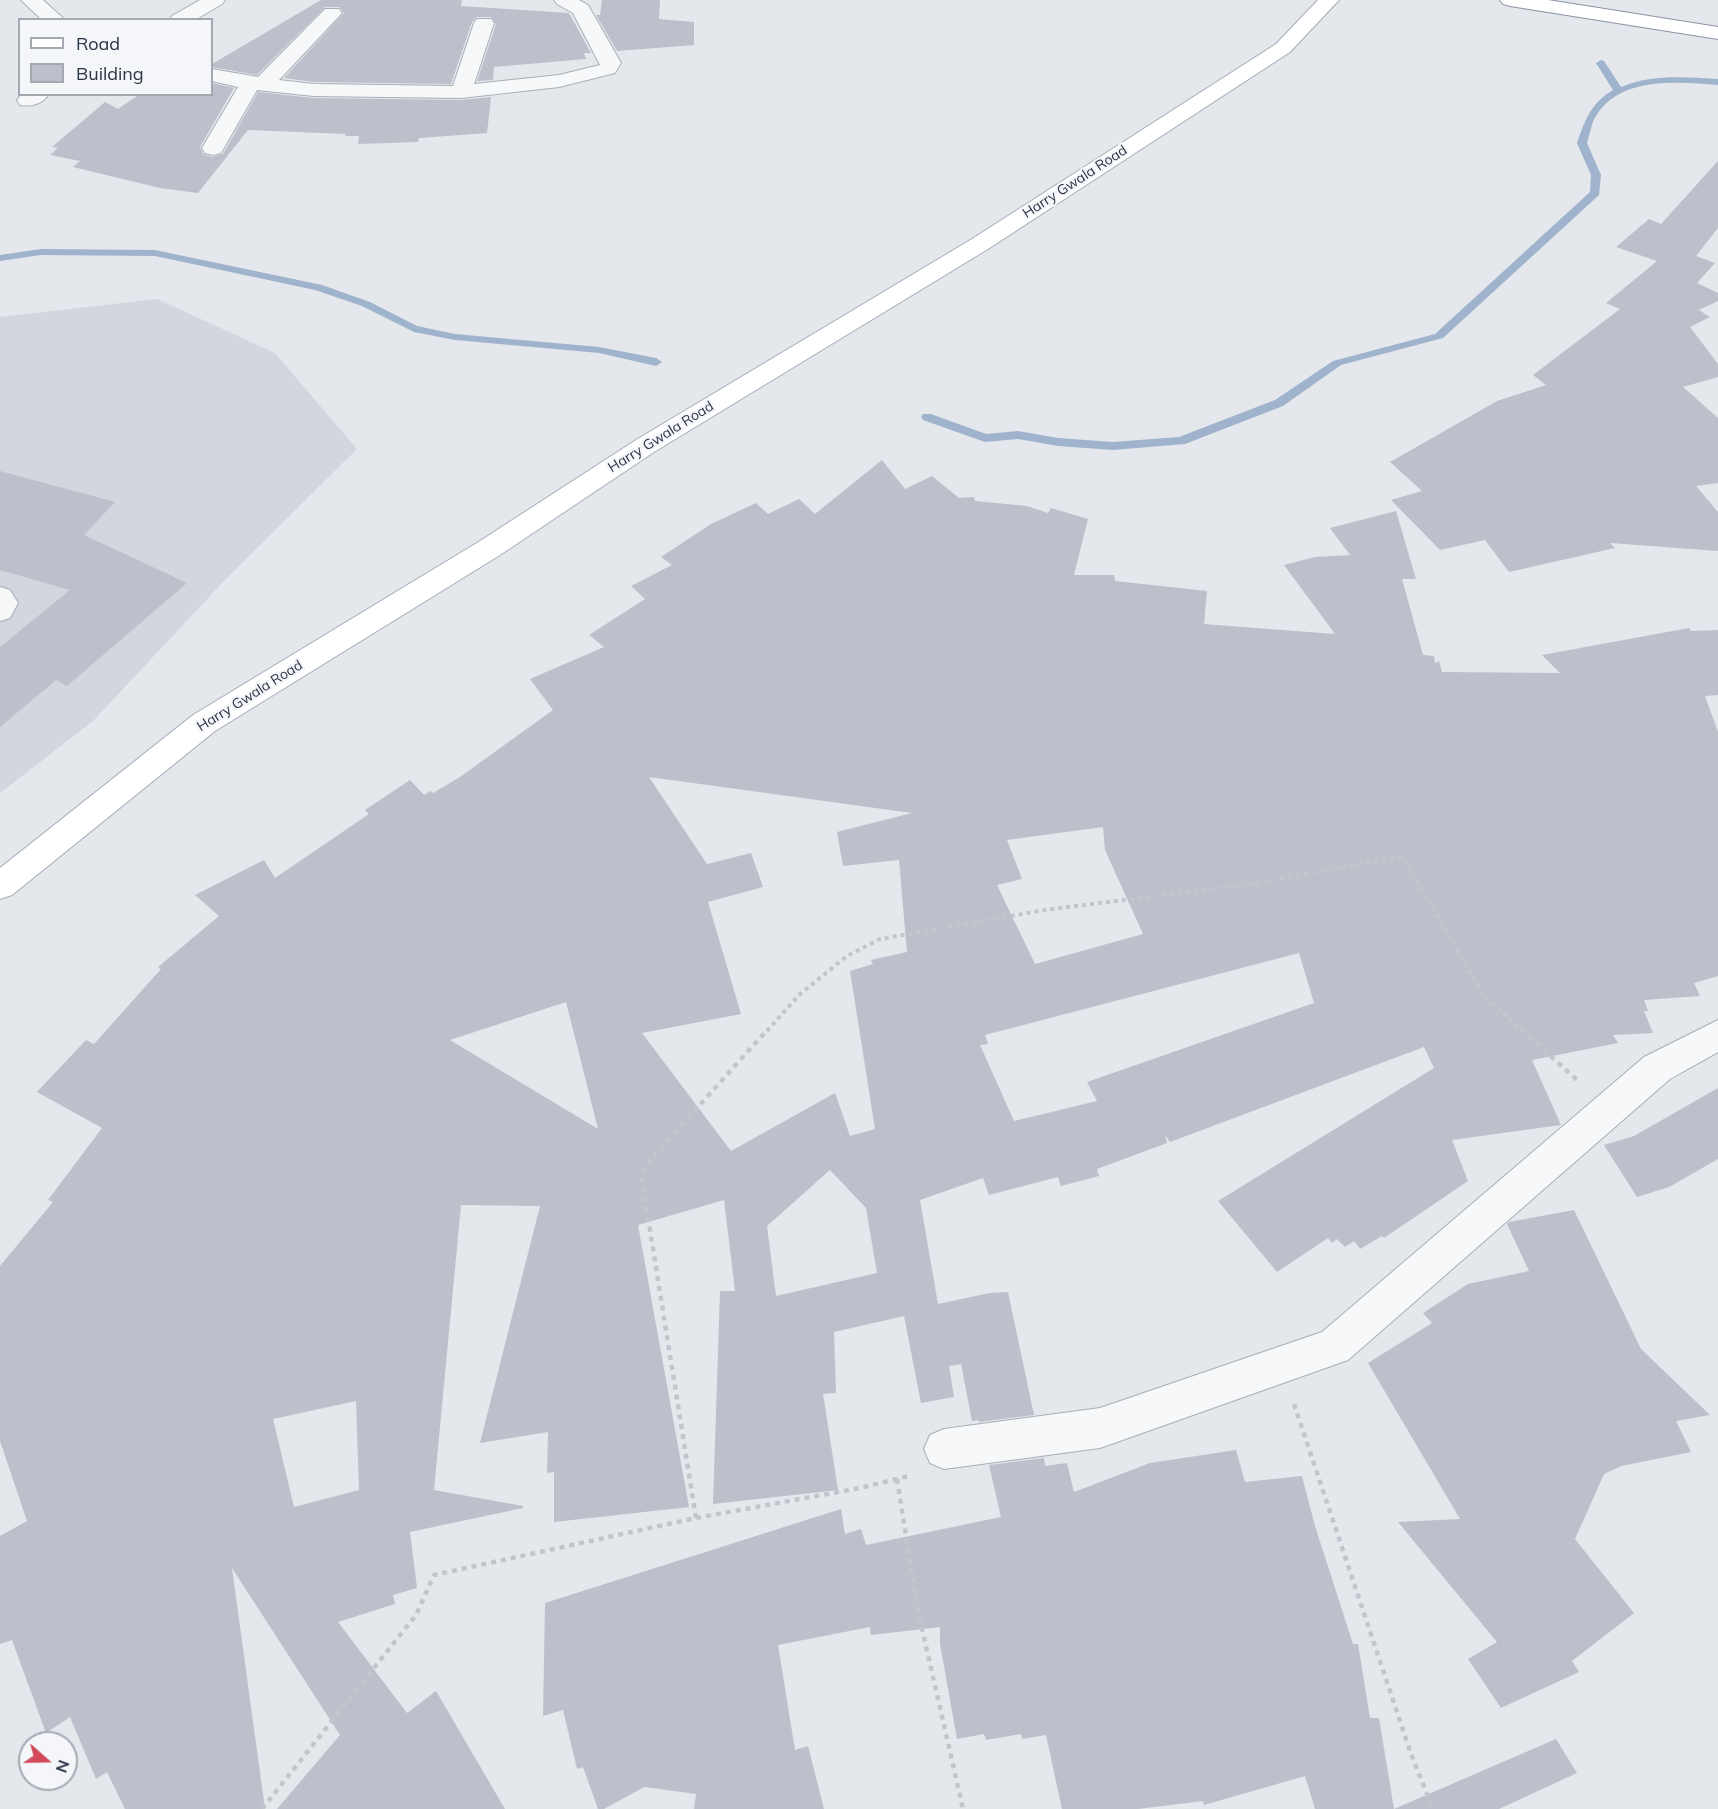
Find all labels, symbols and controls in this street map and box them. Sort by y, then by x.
legend [18,18,213,96]
text: Road [76,32,120,55]
text: Building [76,62,144,85]
street label: Harry Gwala Road [1020,142,1130,222]
street label: Harry Gwala Road [605,398,717,476]
street label: Harry Gwala Road [194,657,306,735]
north arrow [18,1731,78,1791]
text: N [52,1757,75,1776]

